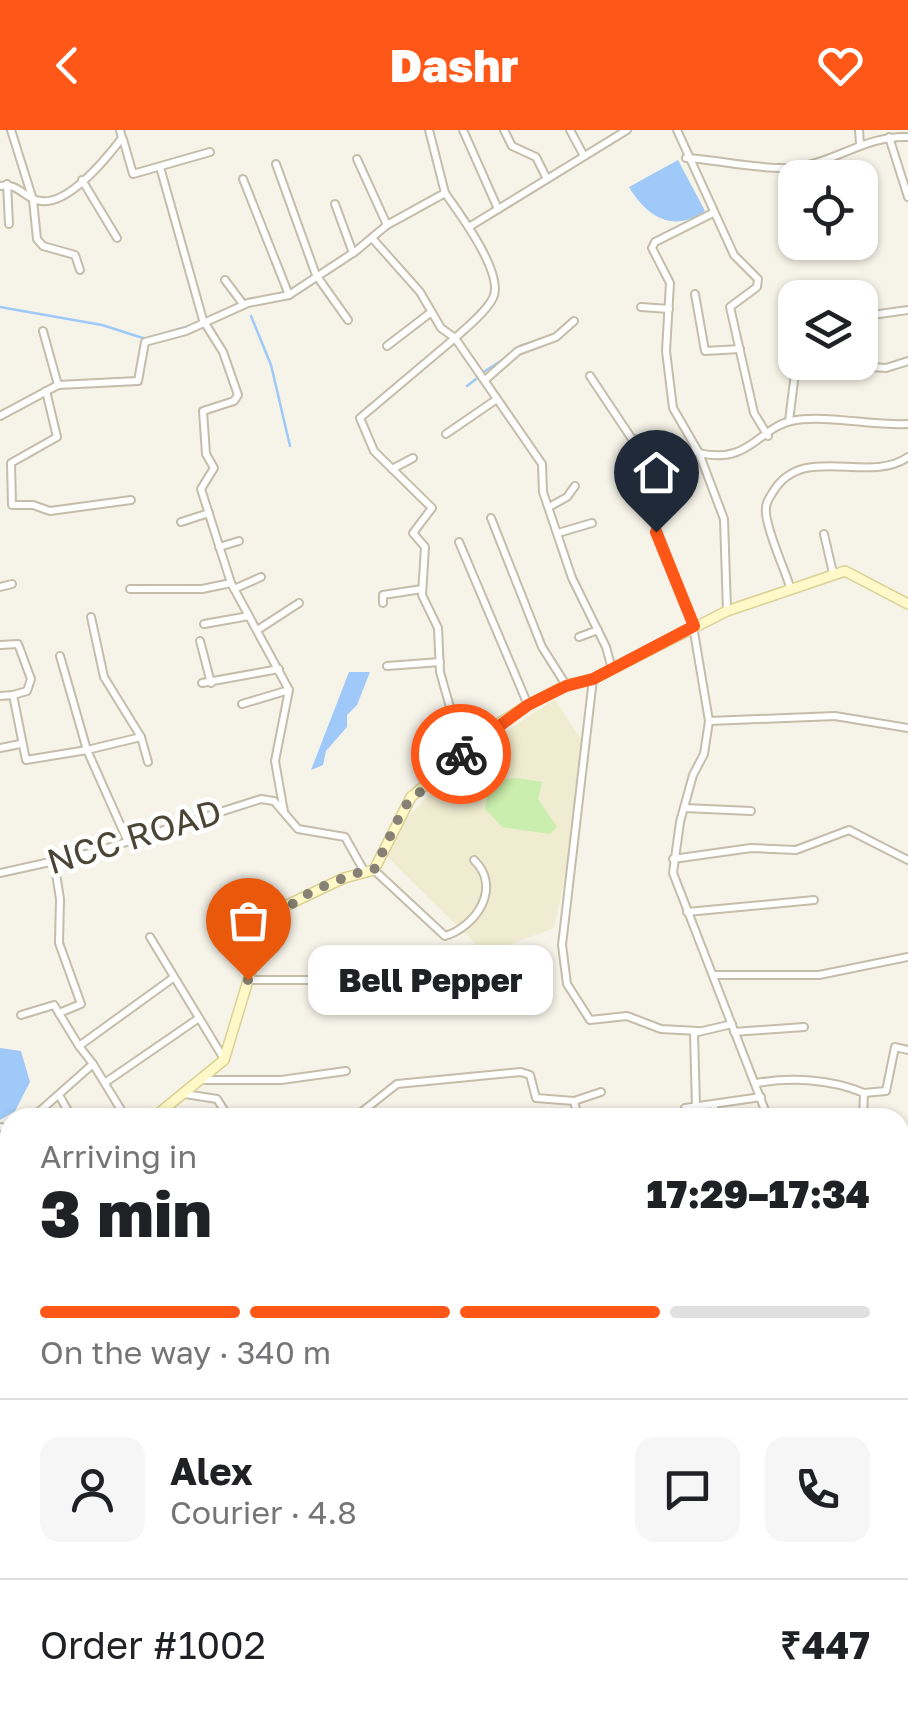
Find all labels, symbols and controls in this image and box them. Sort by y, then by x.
icon: back [40,38,95,93]
text: Dashr [390,38,518,92]
icon: heart [813,38,868,93]
map controls [778,160,878,380]
button: locate [778,160,878,260]
button: layers [778,280,878,380]
pin [614,430,699,533]
icon: home [629,445,684,500]
courier [411,704,511,804]
icon: bike [434,727,489,782]
street label: NCC ROAD [42,790,226,882]
pin [206,878,291,981]
icon: bag [221,893,276,948]
callout: Bell Pepper [308,945,553,1015]
text: Bell Pepper [339,961,522,999]
text: Arriving in [40,1137,197,1175]
text: 17:29–17:34 [647,1171,870,1216]
text: 3 min [40,1173,212,1251]
text: On the way · 340 m [40,1333,331,1371]
button: person [40,1437,145,1542]
button: chat [635,1437,740,1542]
button: phone [765,1437,870,1542]
text: Alex [170,1448,253,1493]
text: Courier · 4.8 [170,1493,357,1531]
text: Order #1002 [40,1622,266,1667]
text: ₹447 [780,1622,870,1667]

